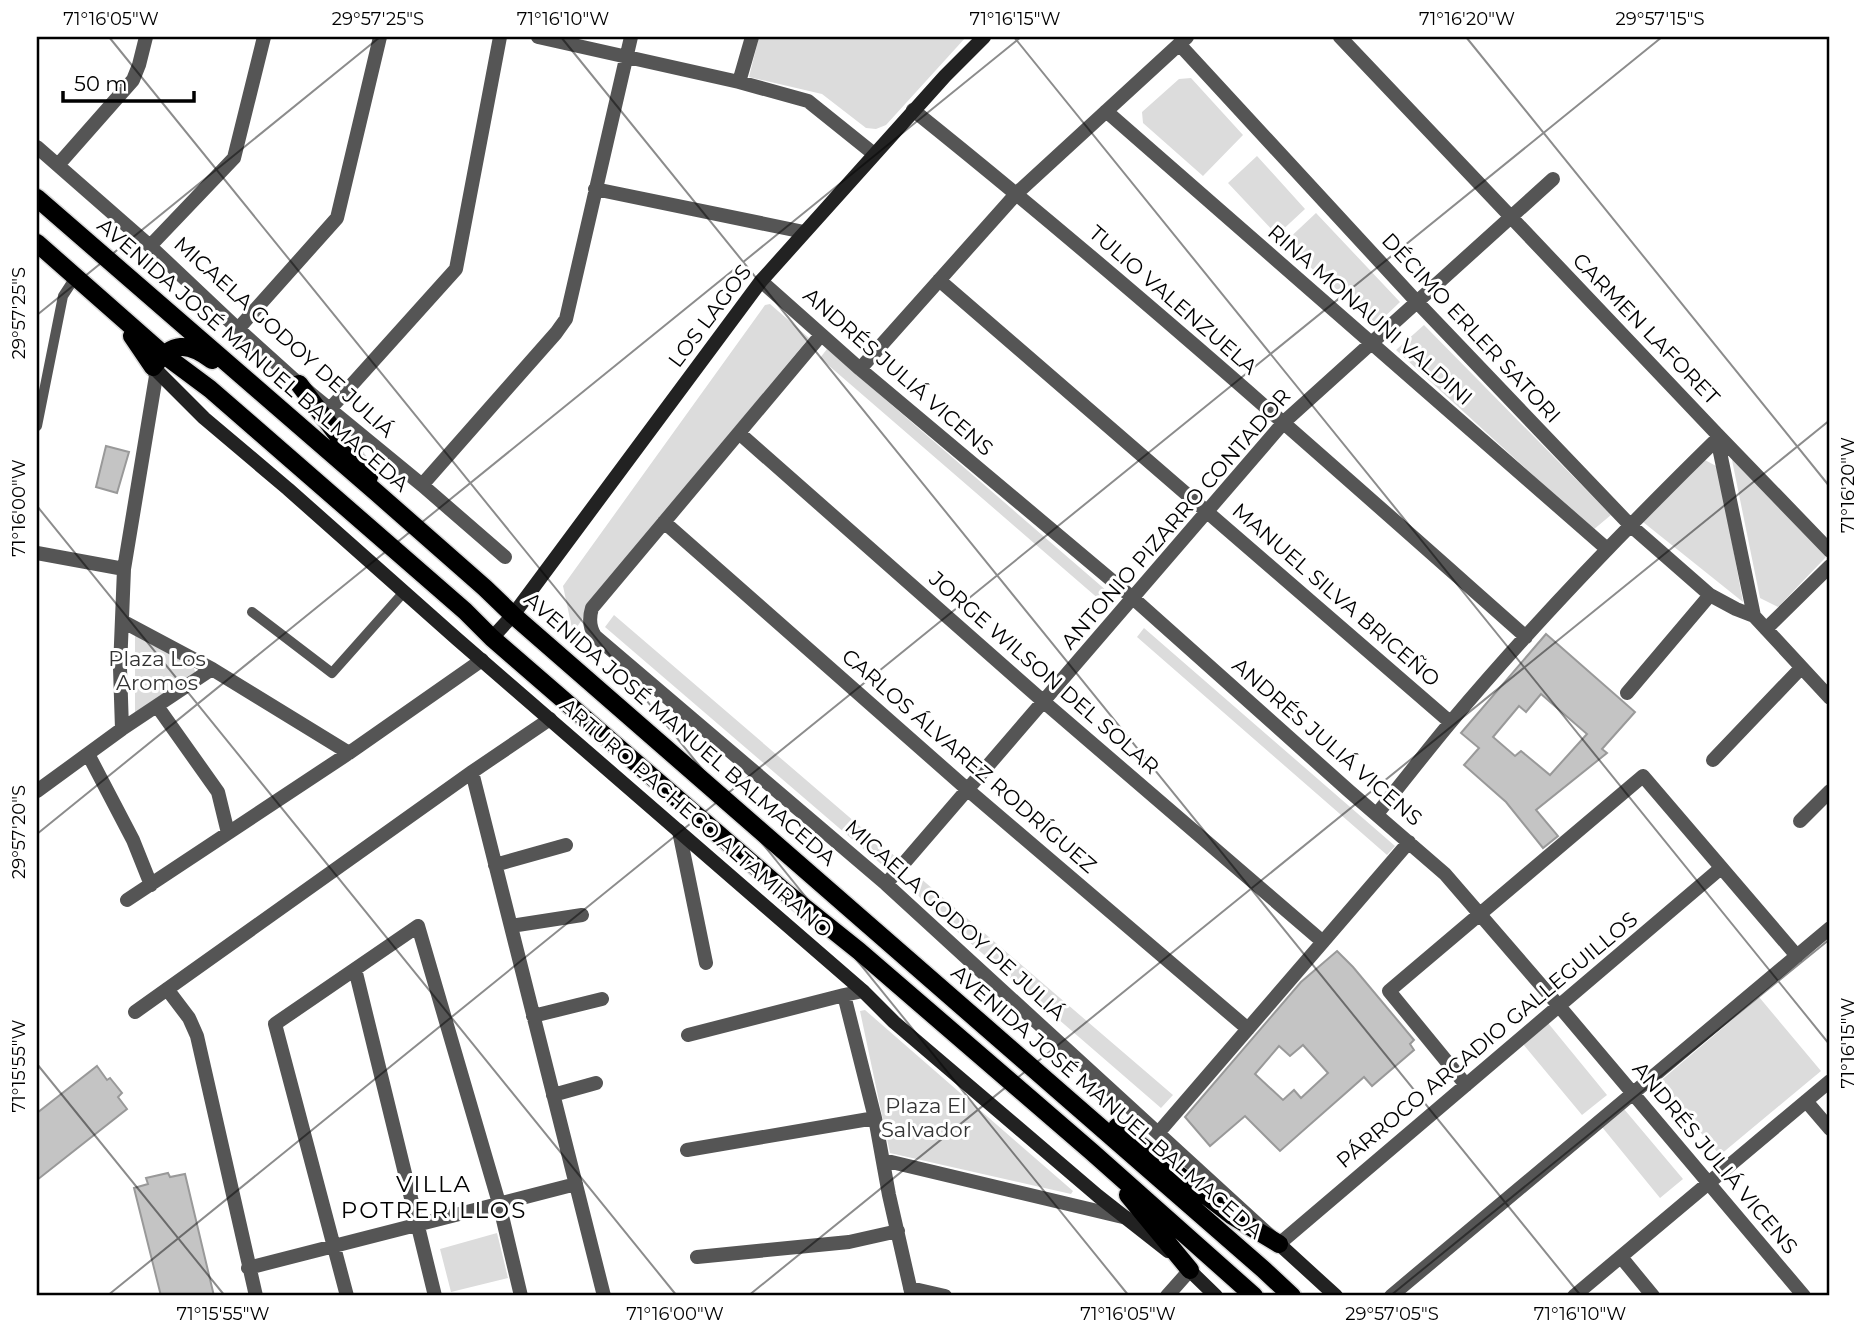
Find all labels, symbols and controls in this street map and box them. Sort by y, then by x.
text: 71°16'05"W [63,8,159,30]
text: 29°57'25"S [332,8,424,30]
text: 71°16'10"W [517,8,609,30]
text: 71°16'15"W [970,8,1060,30]
text: 71°16'20"W [1419,8,1515,30]
text: 29°57'15"S [1616,8,1704,30]
scale bar [63,60,194,104]
text: 50 m [74,71,128,96]
street label: AVENIDA JOSÉ MANUEL BALMACEDA [93,213,415,497]
street label: RINA MONAUNI VALDINI [1263,219,1478,410]
street label: TULIO VALENZUELA [1084,220,1263,380]
street label: DÉCIMO ERLER SATORI [1377,228,1566,428]
street label: MICAELA GODOY DE JULIÁ [169,231,400,443]
street label: CARMEN LAFORET [1568,248,1725,410]
street label: LOS LAGOS [663,259,756,372]
text: 29°57'25"S [8,267,30,359]
street label: ANDRÉS JULIÁ VICENS [798,282,998,461]
street label: ANTONIO PIZARRO CONTADOR [1056,383,1296,654]
text: 71°16'20"W [1837,437,1859,533]
text: 71°16'00"W [8,459,30,557]
street label: MANUEL SILVA BRICEÑO [1227,498,1445,692]
street label: JORGE WILSON DEL SOLAR [924,565,1164,779]
street label: AVENIDA JOSÉ MANUEL BALMACEDA [520,587,842,871]
street label: CARLOS ÁLVAREZ RODRÍGUEZ [837,643,1102,878]
park label: Plaza Los Aromos [108,646,206,695]
street label: ANDRÉS JULIÁ VICENS [1227,652,1427,831]
street label: ARTURO PACHECO ALTAMIRANO [555,693,838,943]
text: 29°57'20"S [8,785,30,879]
street label: MICAELA GODOY DE JULIÁ [840,814,1071,1026]
street label: PÁRROCO ARCADIO GALLEGUILLOS [1331,906,1642,1173]
street label: AVENIDA JOSÉ MANUEL BALMACEDA [947,960,1269,1244]
text: 71°16'15"W [1837,998,1859,1088]
text: 71°15'55"W [8,1019,30,1113]
street label: ANDRÉS JULIÁ VICENS [1628,1057,1803,1259]
park label: Plaza El Salvador [881,1093,971,1142]
district label: VILLA POTRERILLOS [341,1170,527,1224]
text: 71°15'55"W [176,1303,270,1325]
text: 71°16'00"W [626,1303,724,1325]
text: 71°16'05"W [1080,1303,1176,1325]
text: 29°57'05"S [1345,1303,1439,1325]
text: 71°16'10"W [1534,1303,1626,1325]

